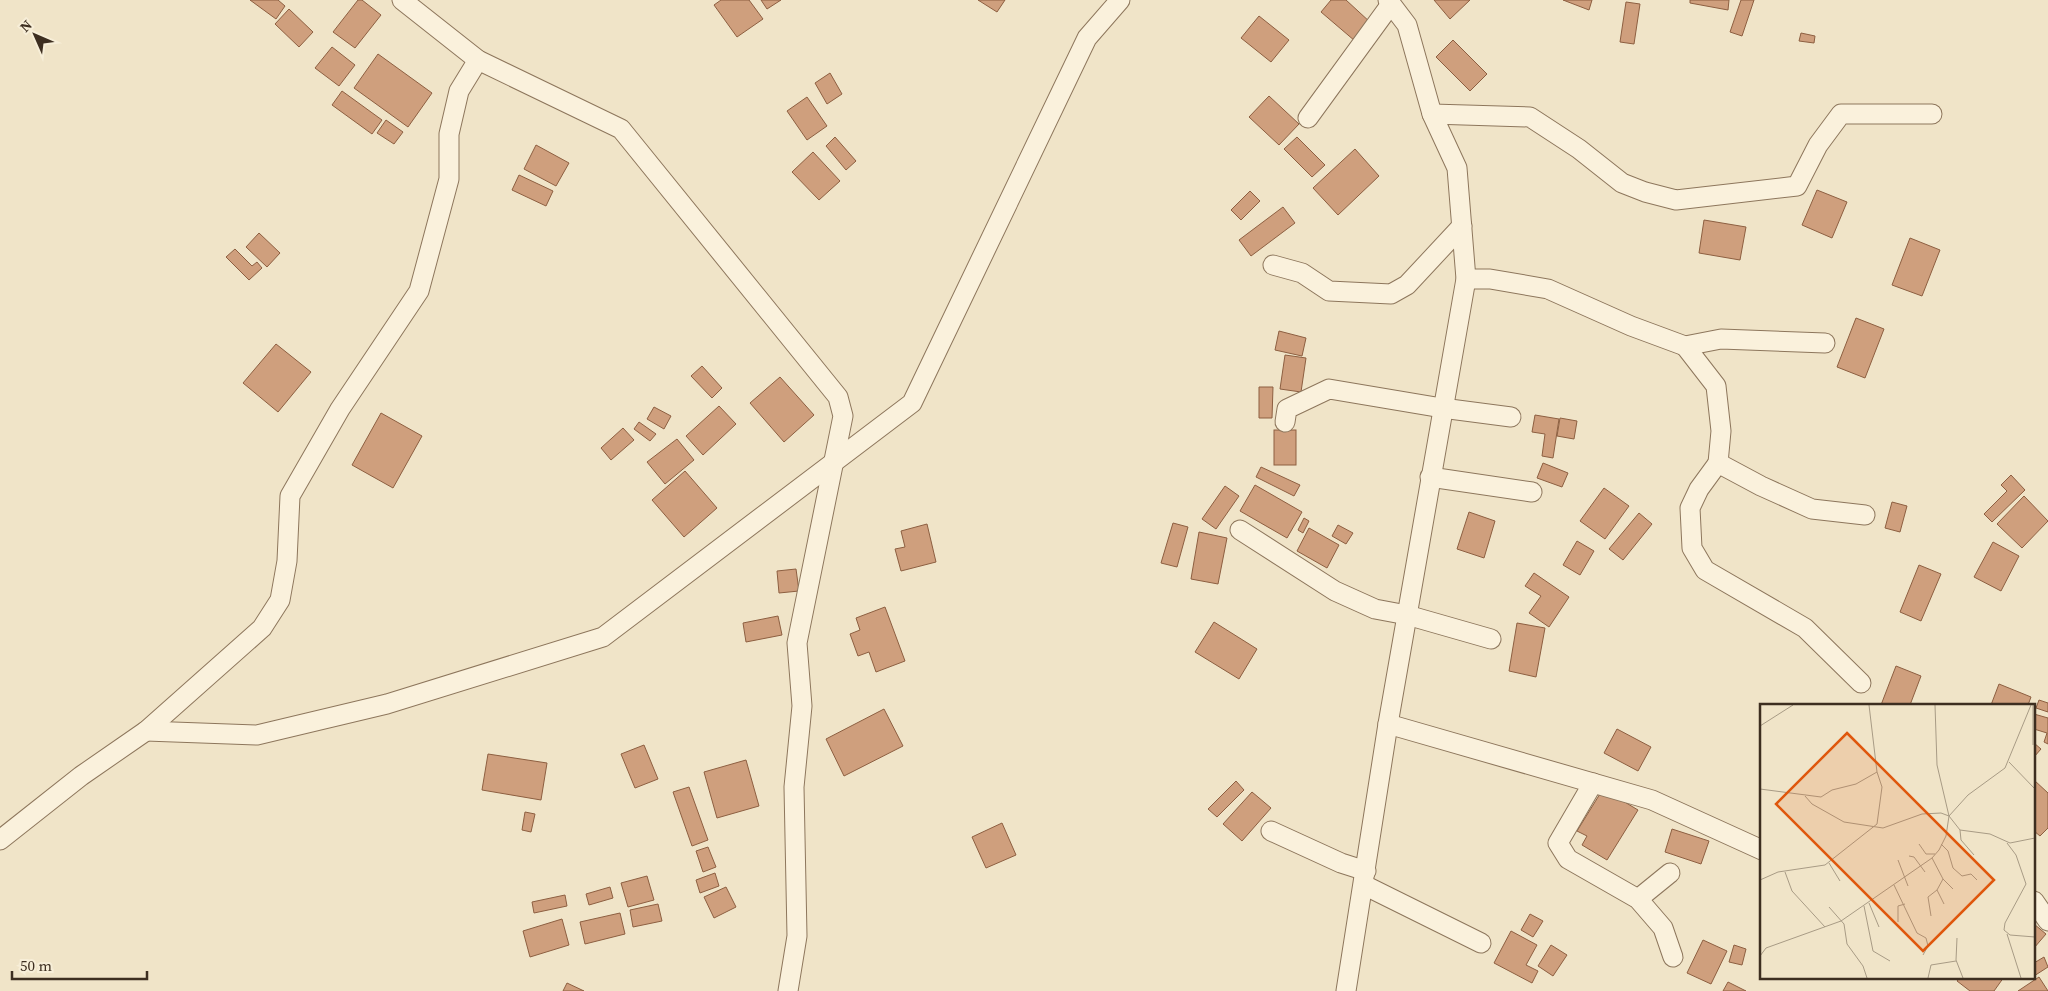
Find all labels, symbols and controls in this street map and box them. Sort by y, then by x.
north arrow [10,10,60,60]
text: N [15,15,36,36]
inset map [1760,704,2036,978]
scale bar [12,948,148,980]
text: 50 m [20,955,52,976]

